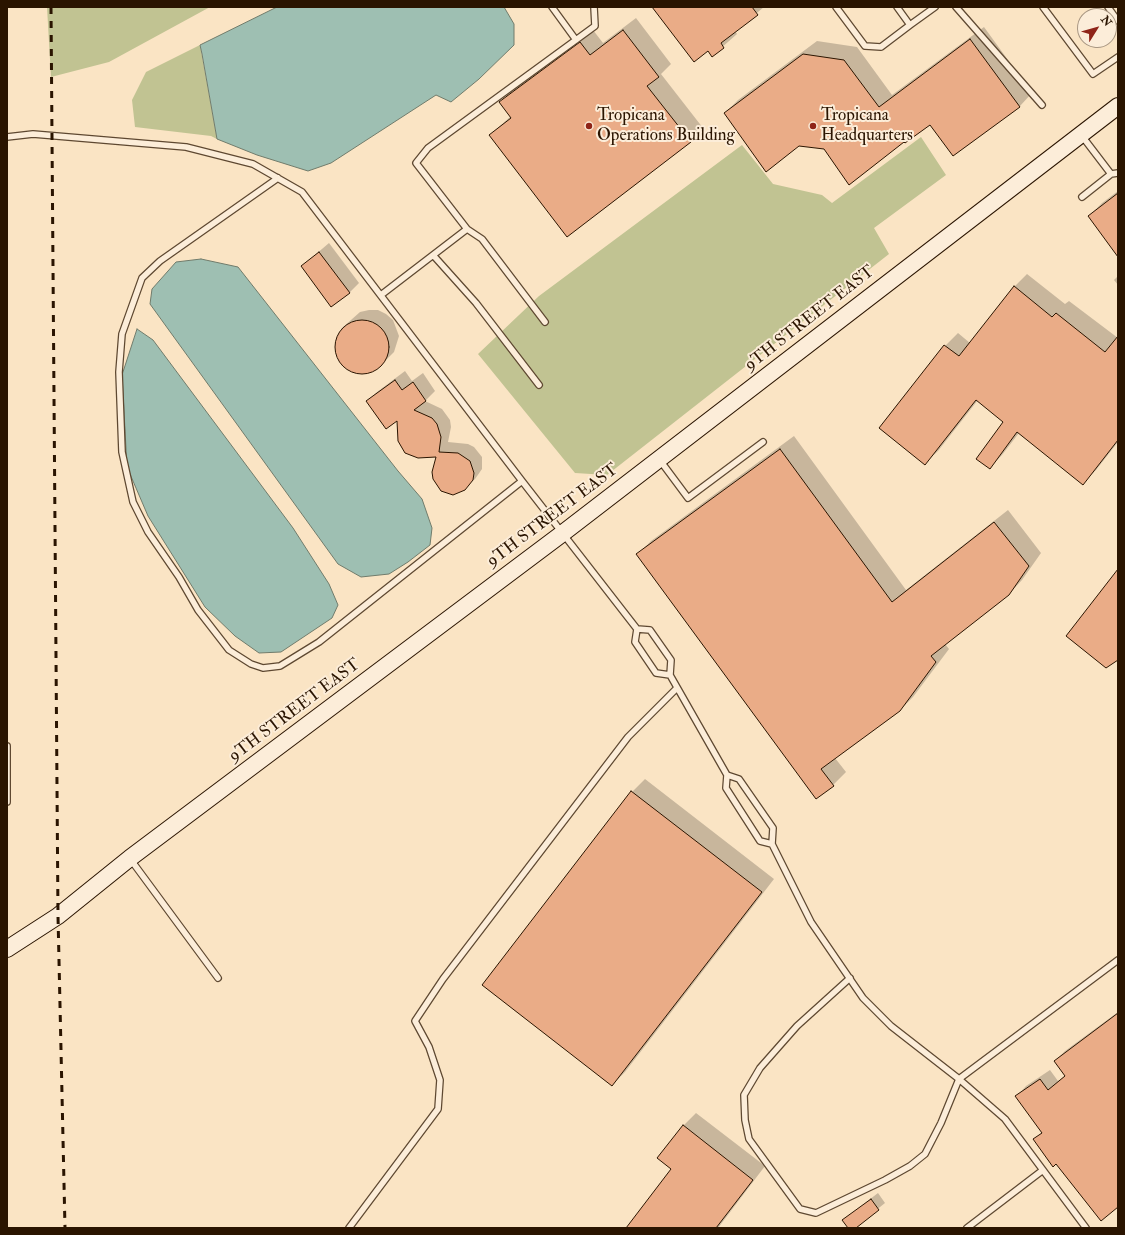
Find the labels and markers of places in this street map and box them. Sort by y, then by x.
place label: Tropicana Operations Building [597,106,735,146]
place label: Tropicana Headquarters [821,106,913,146]
marker: Tropicana Operations Building [584,121,594,131]
marker: Tropicana Headquarters [808,121,818,131]

